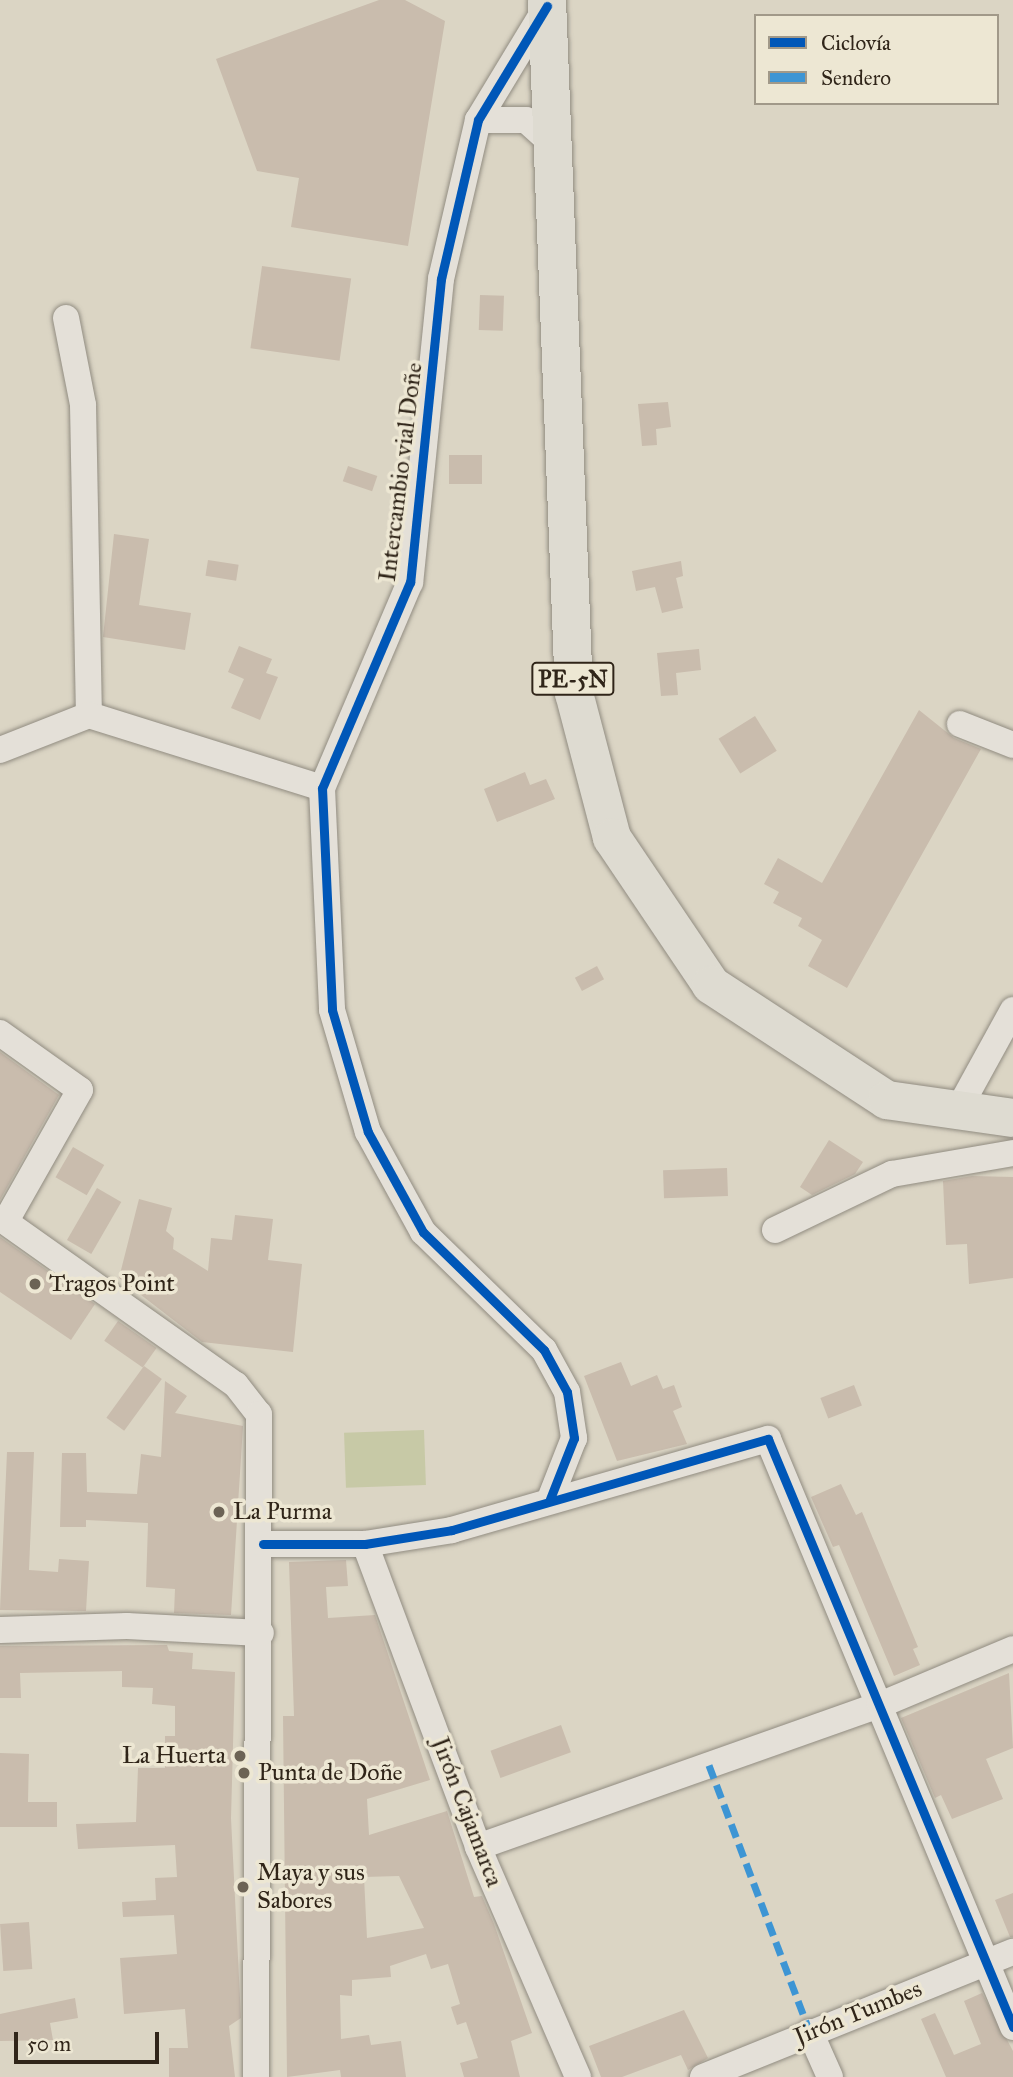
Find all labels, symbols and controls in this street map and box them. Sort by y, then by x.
legend [754,14,999,105]
text: Ciclovía [821,30,891,56]
text: Sendero [821,65,891,91]
street label: Intercambio vial Doñe [373,361,429,583]
road number: PE-5N [531,660,615,698]
place label: Tragos Point [49,1270,175,1298]
marker: Tragos Point [27,1276,43,1292]
place label: La Purma [233,1498,332,1526]
marker: La Purma [211,1504,227,1520]
street label: Jirón Cajamarca [425,1733,509,1891]
place label: La Huerta [122,1742,226,1770]
marker: La Huerta [232,1748,248,1764]
place label: Punta de Doñe [258,1759,403,1787]
marker: Punta de Doñe [236,1765,252,1781]
place label: Maya y sus Sabores [257,1859,365,1915]
marker: Maya y sus Sabores [235,1879,251,1895]
street label: Jirón Tumbes [790,1974,926,2052]
scale bar [18,2018,163,2062]
text: 50 m [27,2031,71,2057]

